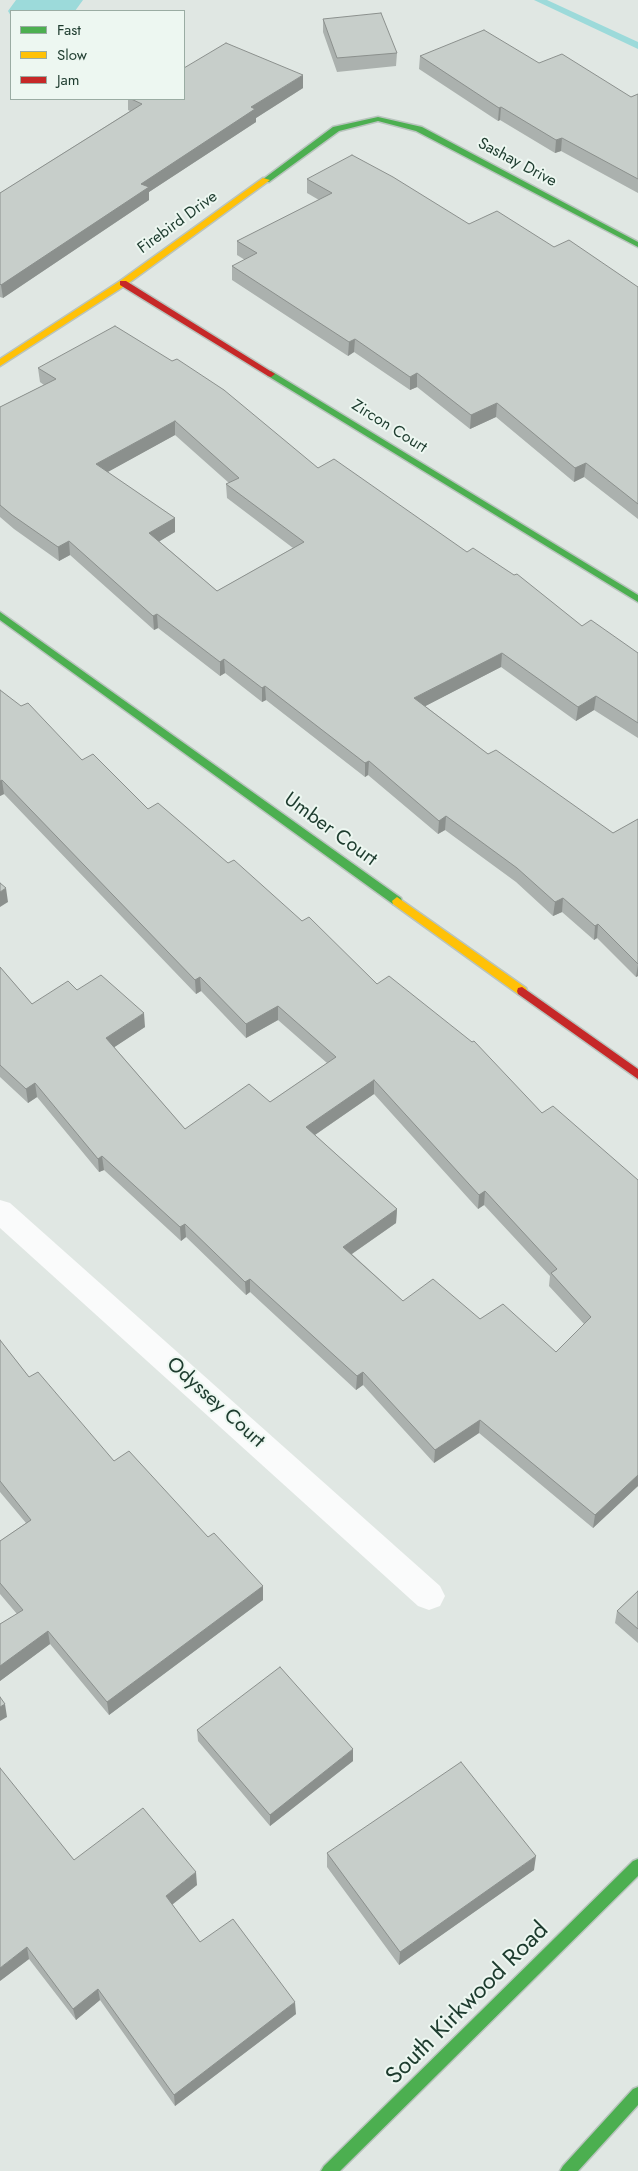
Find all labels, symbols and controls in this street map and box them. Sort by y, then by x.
legend [10,10,185,100]
text: Fast [57,19,81,41]
text: Slow [57,44,87,66]
text: Jam [57,69,80,91]
street label: Sashay Drive [474,134,560,192]
street label: Firebird Drive [134,188,222,258]
street label: Zircon Court [348,396,430,458]
street label: Umber Court [279,788,381,872]
street label: Odyssey Court [161,1353,269,1453]
street label: South Kirkwood Road [381,1917,555,2091]

